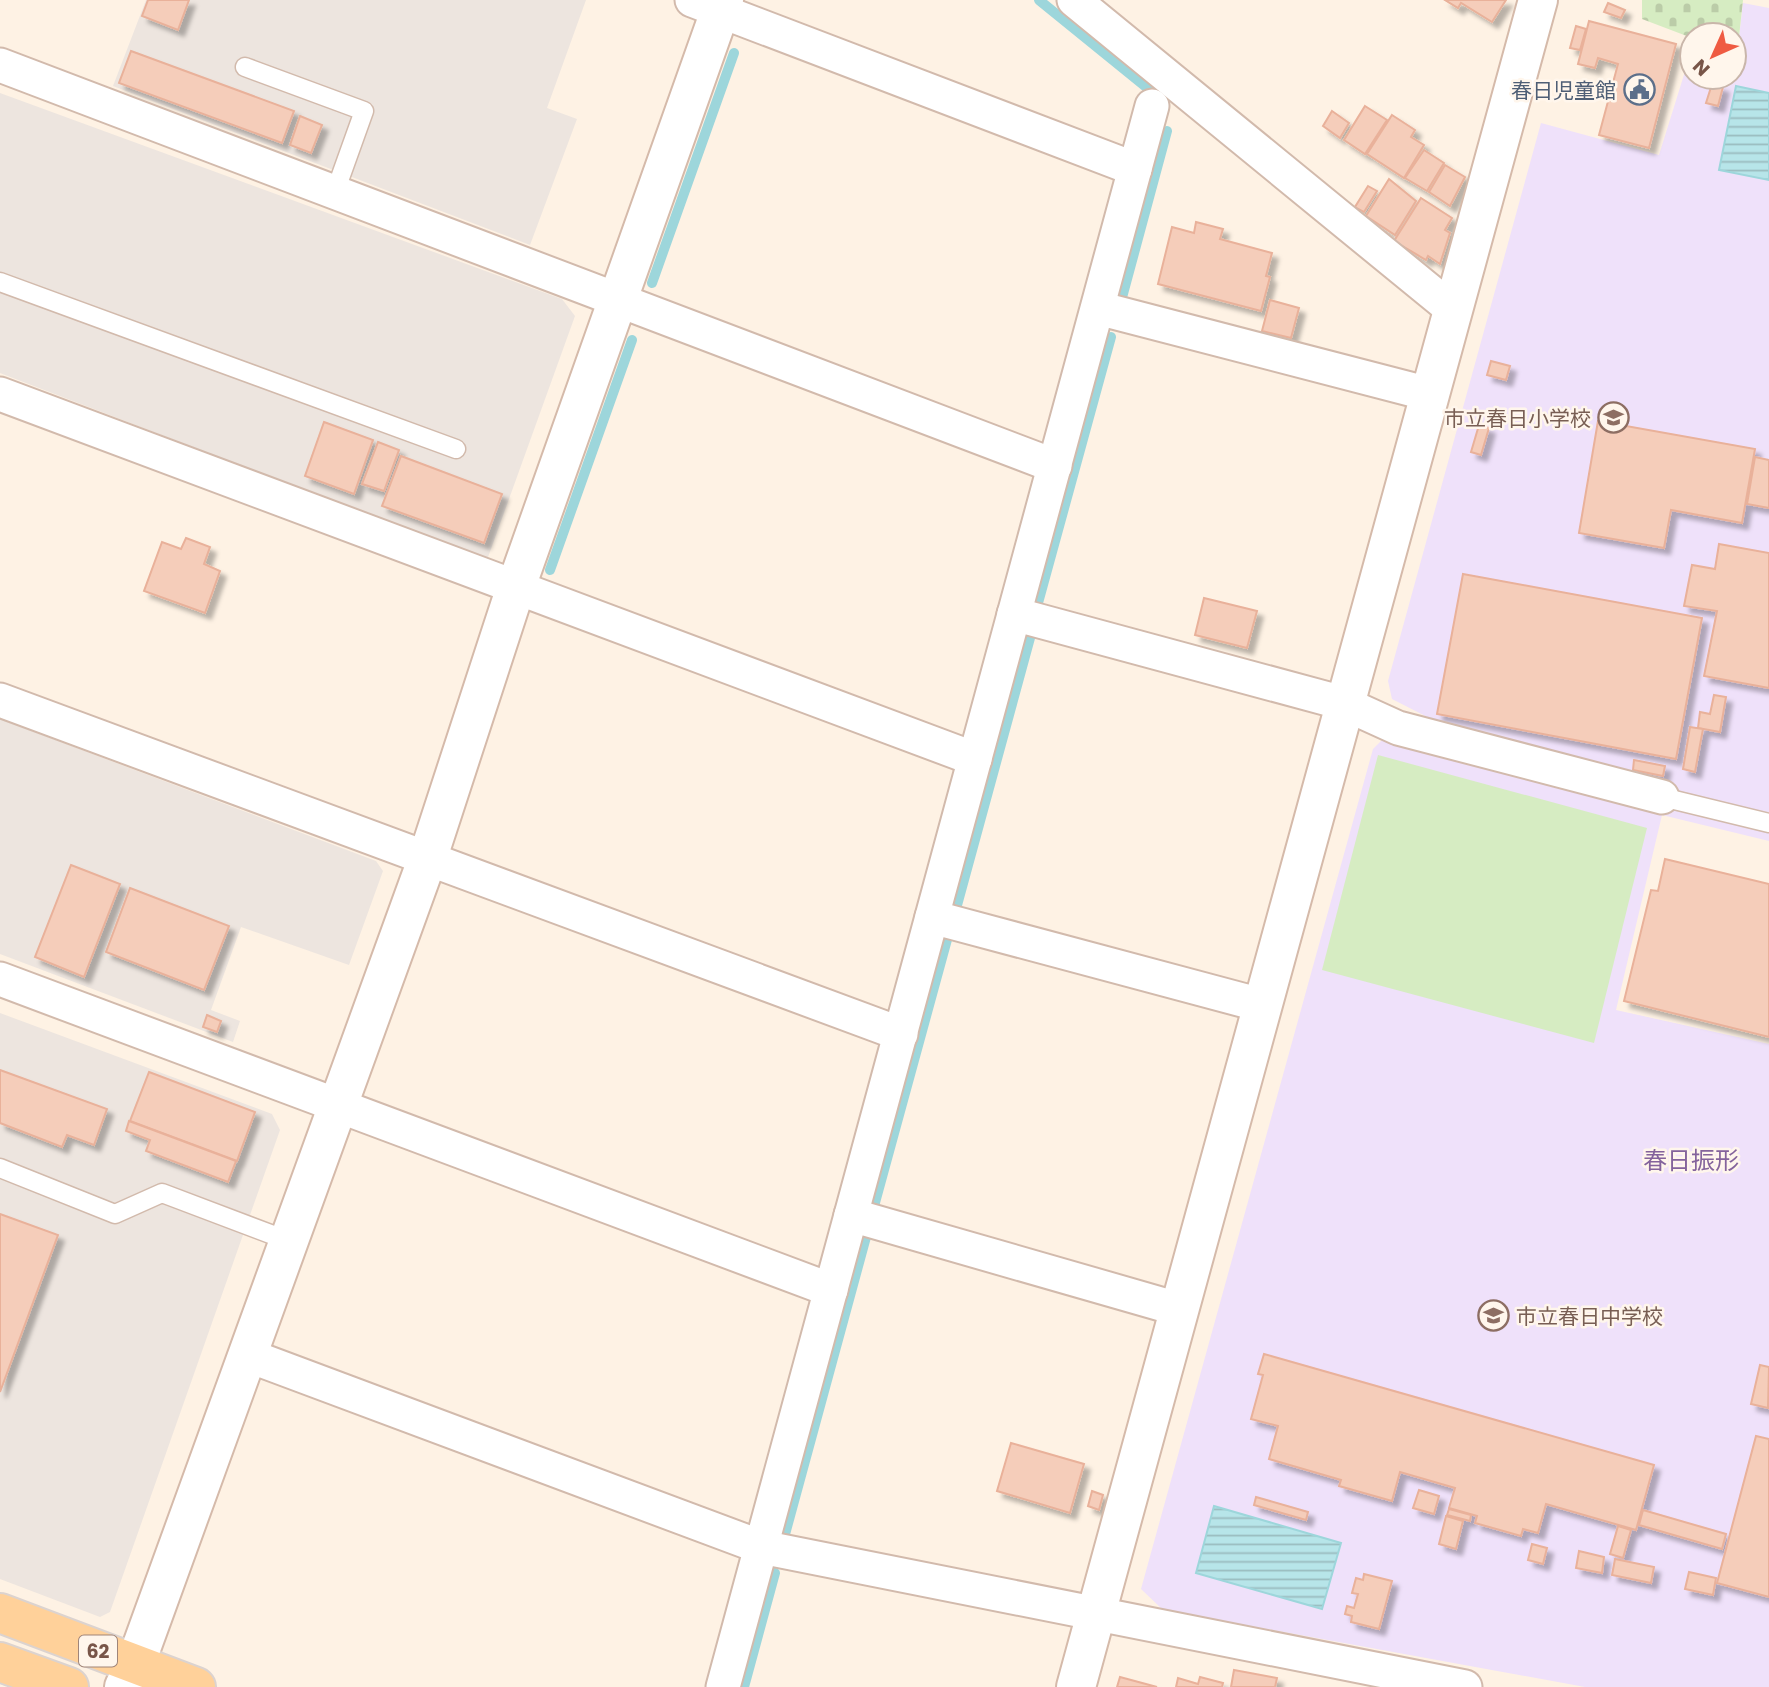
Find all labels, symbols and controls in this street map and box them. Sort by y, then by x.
north arrow [1678,21,1748,91]
text: N [1687,53,1716,82]
public building icon: 春日児童館 [1622,73,1656,107]
place label: 春日児童館 [1511,76,1616,105]
school or university icon: 市立春日小学校 [1597,401,1631,435]
place label: 市立春日小学校 [1444,404,1591,433]
district label: 春日振形 [1643,1144,1739,1177]
school or university icon: 市立春日中学校 [1476,1299,1510,1333]
place label: 市立春日中学校 [1516,1302,1663,1331]
road number: 62 [79,1636,117,1666]

